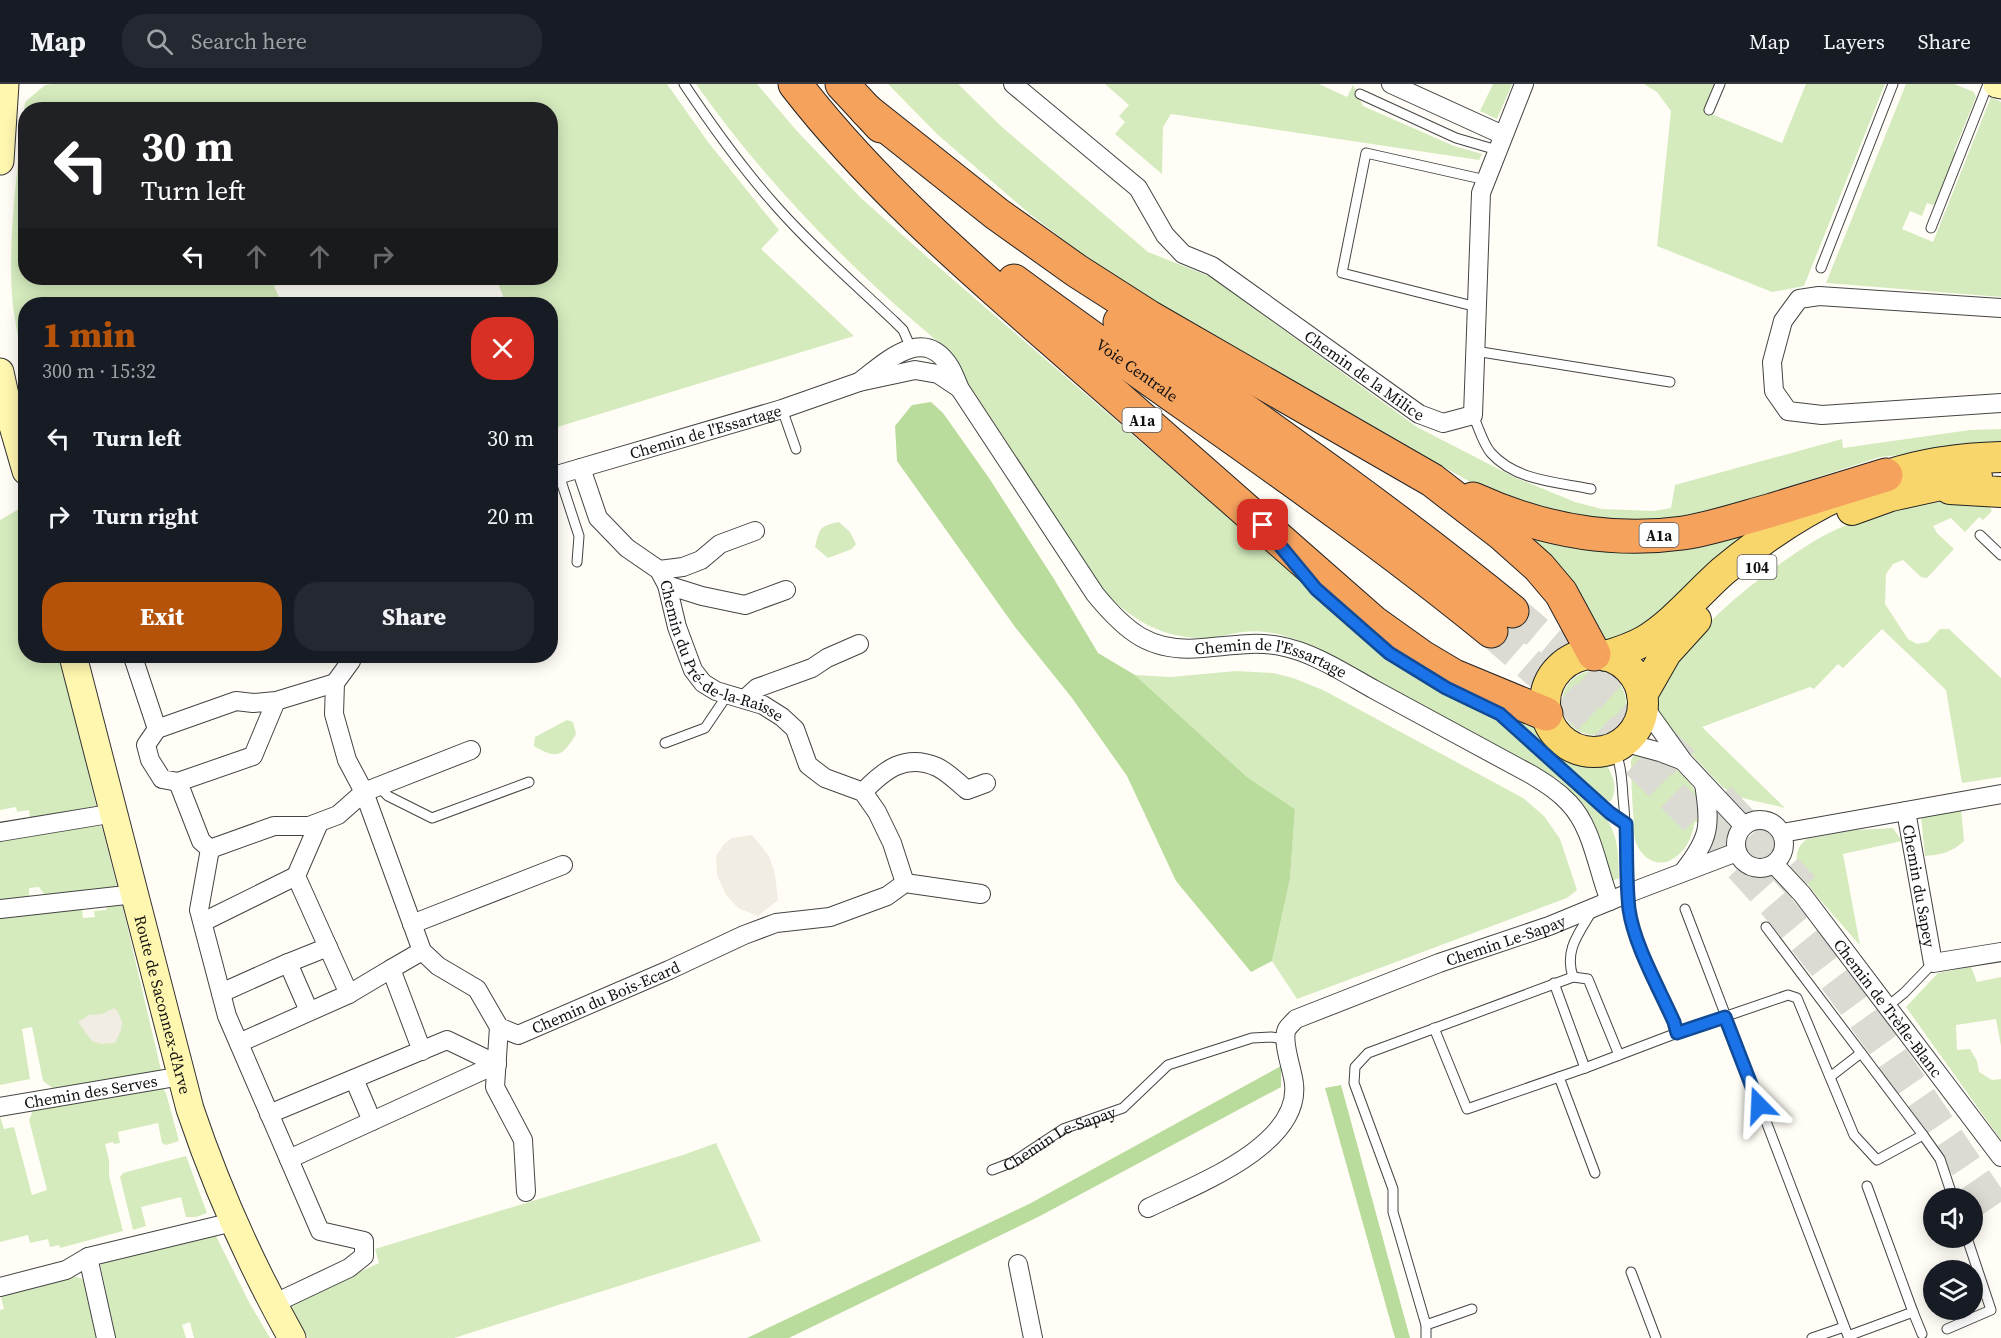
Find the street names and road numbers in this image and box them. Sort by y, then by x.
street label: Chemin de la Milice [1300,325,1427,426]
street label: Voie Centrale [1092,333,1183,407]
street label: Chemin de l'Essartage [627,399,784,464]
road number: A1a [1122,408,1162,432]
road number: A1a [1640,523,1678,547]
road number: 104 [1738,555,1776,579]
street label: Chemin du Pré-de-la-Raisse [655,578,788,726]
street label: Chemin de l'Essartage [1194,633,1351,683]
street label: Chemin du Sapey [1898,823,1941,950]
street label: Chemin Le-Sapay [1443,909,1569,971]
street label: Route de Saconnex-d'Arve [129,913,197,1096]
street label: Chemin de Trèfle-Blanc [1829,934,1948,1082]
street label: Chemin du Bois-Ecard [528,956,683,1039]
street label: Chemin des Serves [22,1069,159,1114]
street label: Chemin Le-Sapay [1000,1100,1119,1176]

